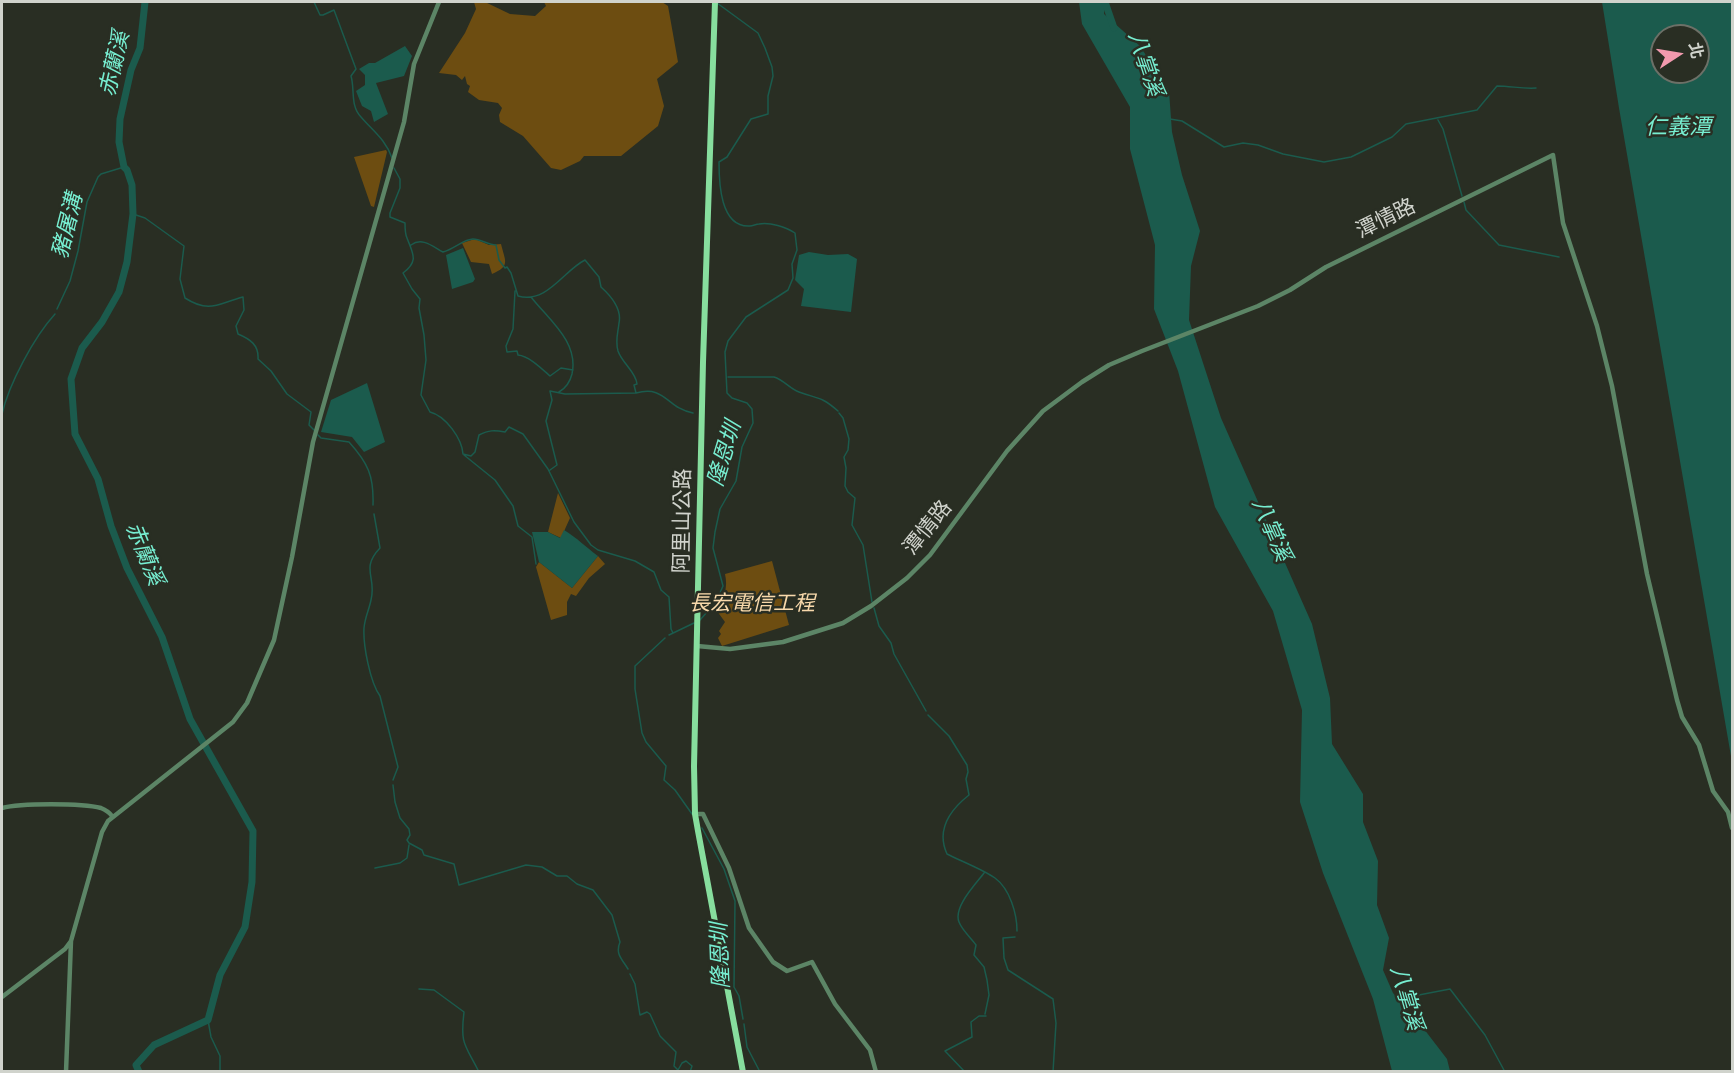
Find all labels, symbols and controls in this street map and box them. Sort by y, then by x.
north arrow [1650,24,1710,84]
water label: 赤蘭溪 [95,29,135,99]
water label: 八掌溪 [1122,29,1168,99]
text: 北 [1685,41,1707,60]
water label: 仁義潭 [1645,115,1711,141]
water label: 豬屠溝 [47,191,89,261]
street label: 潭情路 [1352,194,1420,244]
water label: 隆恩圳 [703,419,747,489]
street label: 阿里山公路 [669,468,697,574]
water label: 八掌溪 [1246,494,1296,566]
street label: 潭情路 [898,496,958,560]
water label: 赤蘭溪 [119,518,169,590]
park label: 長宏電信工程 [689,591,815,617]
water label: 隆恩圳 [707,923,735,989]
water label: 八掌溪 [1384,963,1428,1033]

